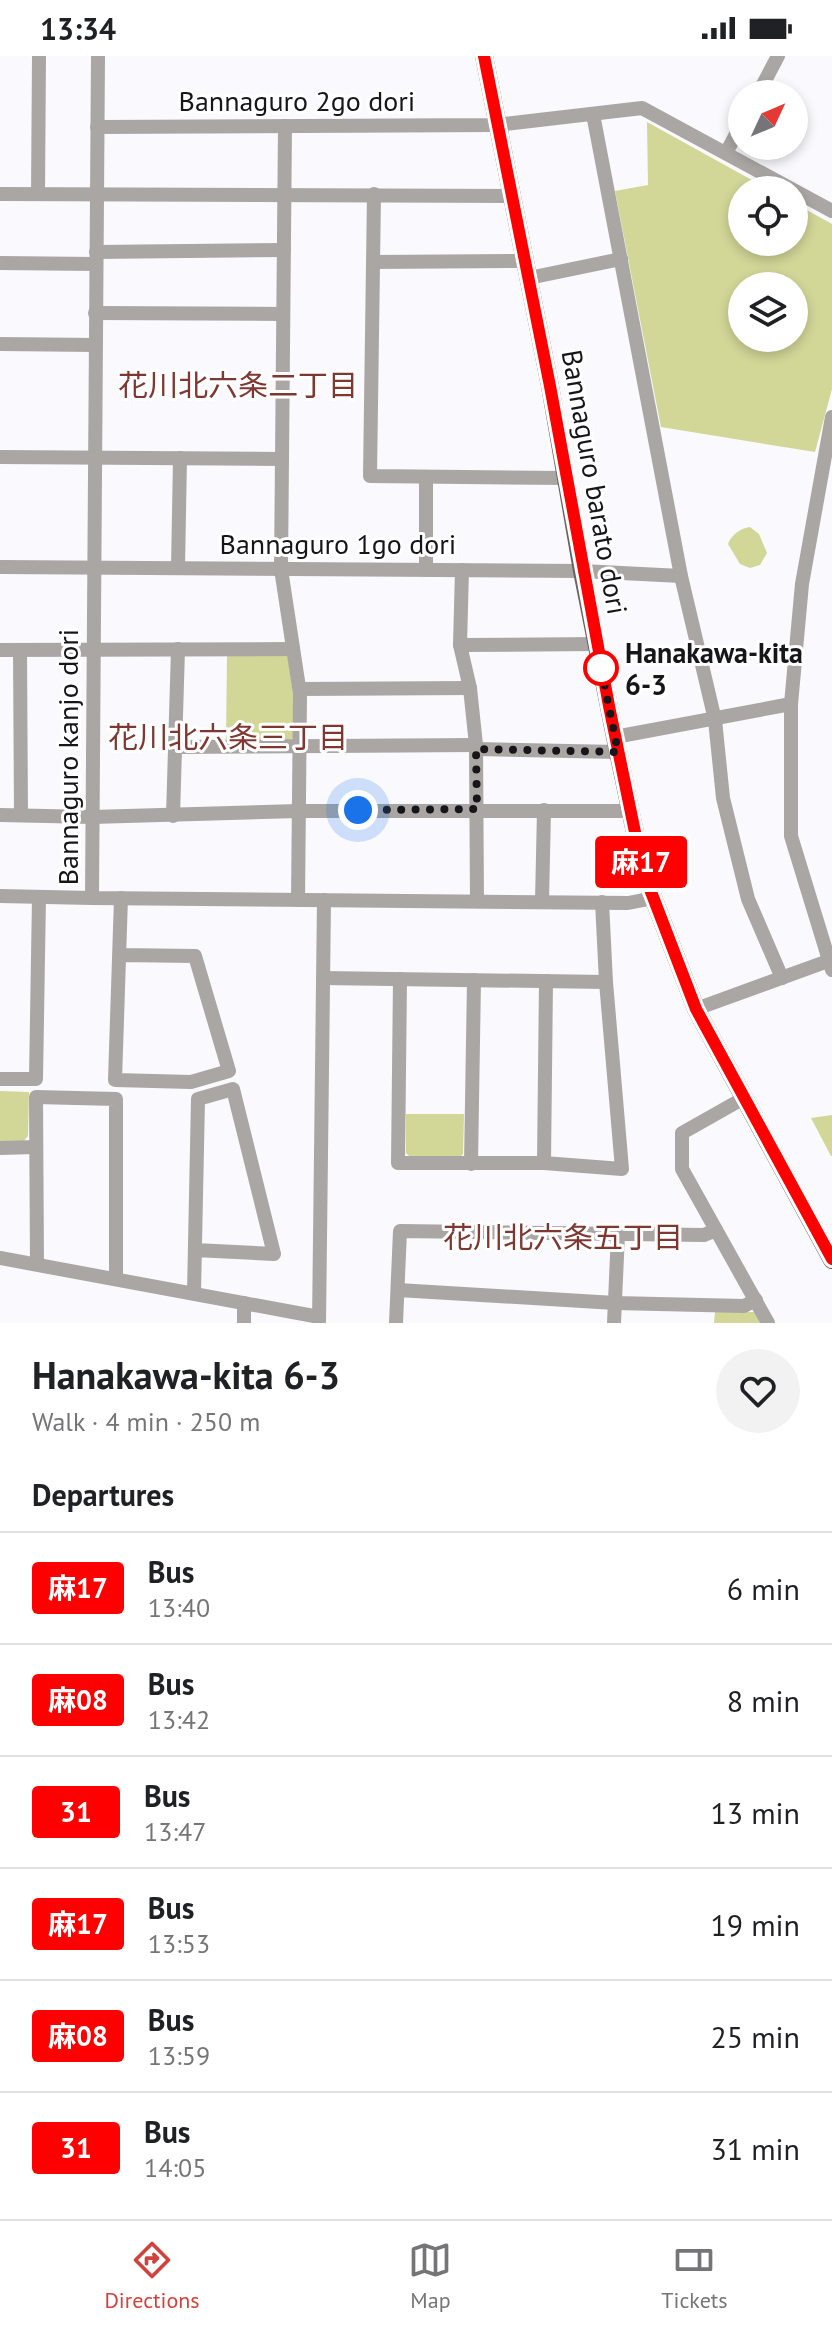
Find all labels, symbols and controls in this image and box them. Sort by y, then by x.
text: 13:34 [40,9,116,48]
north arrow [728,80,808,160]
map controls [728,80,808,352]
street label: Bannaguro 2go dori [179,82,415,119]
button: locate [728,176,808,256]
button: layers [728,272,808,352]
street label: Bannaguro barato dori [554,347,636,617]
district label: 花川北六条二丁目 [118,365,358,404]
street label: Bannaguro 1go dori [220,525,456,562]
street label: Bannaguro kanjo dori [49,629,86,885]
place label: Hanakawa-kita 6-3 [625,634,803,703]
marker: Hanakawa-kita 6-3 [584,651,618,685]
district label: 花川北六条三丁目 [108,717,348,756]
your location [338,790,378,830]
line badge: 麻17 [595,836,687,888]
text: 麻17 [611,843,671,880]
district label: 花川北六条五丁目 [443,1217,683,1256]
button: heart [716,1349,800,1433]
text: Hanakawa-kita 6-3 [32,1350,340,1399]
text: Walk · 4 min · 250 m [32,1405,260,1438]
text: Departures [32,1475,174,1514]
text: Bus [148,1552,194,1591]
text: 麻17 [48,1569,108,1606]
text: 6 min [727,1569,800,1608]
text: 13:40 [148,1591,210,1624]
text: Bus [148,1664,194,1703]
text: 麻08 [48,1681,108,1718]
text: 8 min [727,1681,800,1720]
text: 13:42 [148,1703,210,1736]
text: Bus [144,1776,191,1815]
text: 31 [60,1793,92,1830]
text: 13 min [710,1793,800,1832]
text: 13:47 [144,1815,206,1848]
text: Bus [148,1888,194,1927]
text: 麻17 [48,1905,108,1942]
text: 19 min [710,1905,800,1944]
text: 13:53 [148,1927,210,1960]
text: Bus [148,2000,194,2039]
text: 麻08 [48,2017,108,2054]
text: 25 min [710,2017,800,2056]
text: 13:59 [148,2039,210,2072]
text: Bus [144,2112,191,2151]
text: 31 [60,2129,92,2166]
text: 31 min [710,2129,800,2168]
text: 14:05 [144,2151,206,2184]
tab: Directions [104,2238,200,2314]
tab: Map [408,2238,452,2314]
tab: Tickets [661,2238,728,2314]

